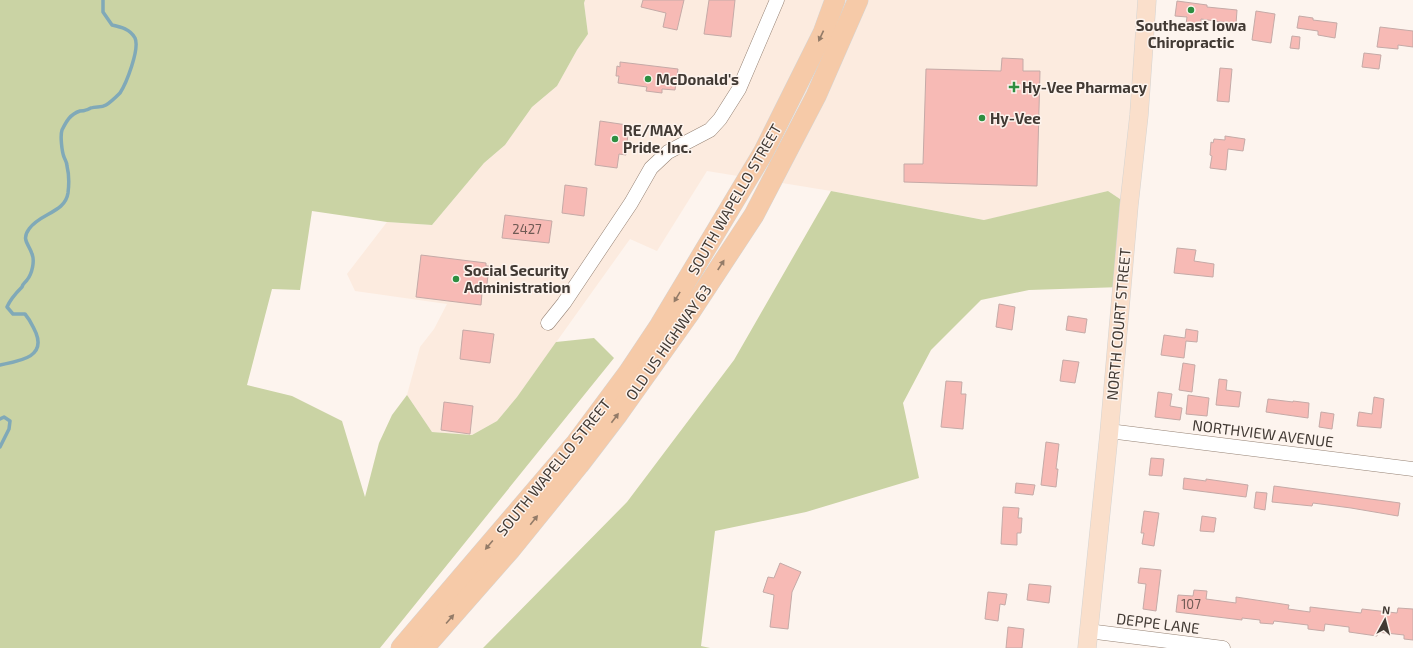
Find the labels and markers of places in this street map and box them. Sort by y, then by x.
marker: Southeast Iowa Chiropractic [1186,5,1196,15]
place label: Southeast Iowa Chiropractic [1136,16,1246,51]
place label: McDonald's [656,70,739,88]
marker: McDonald's [643,74,653,84]
place label: Hy-Vee Pharmacy [1022,78,1148,97]
marker: Hy-Vee Pharmacy [1009,82,1019,92]
place label: Hy-Vee [990,109,1041,128]
marker: Hy-Vee [977,113,987,123]
place label: RE/MAX Pride, Inc. [623,121,692,156]
marker: RE/MAX Pride, Inc. [610,134,620,144]
place label: Social Security Administration [464,261,570,296]
marker: Social Security Administration [451,274,461,284]

